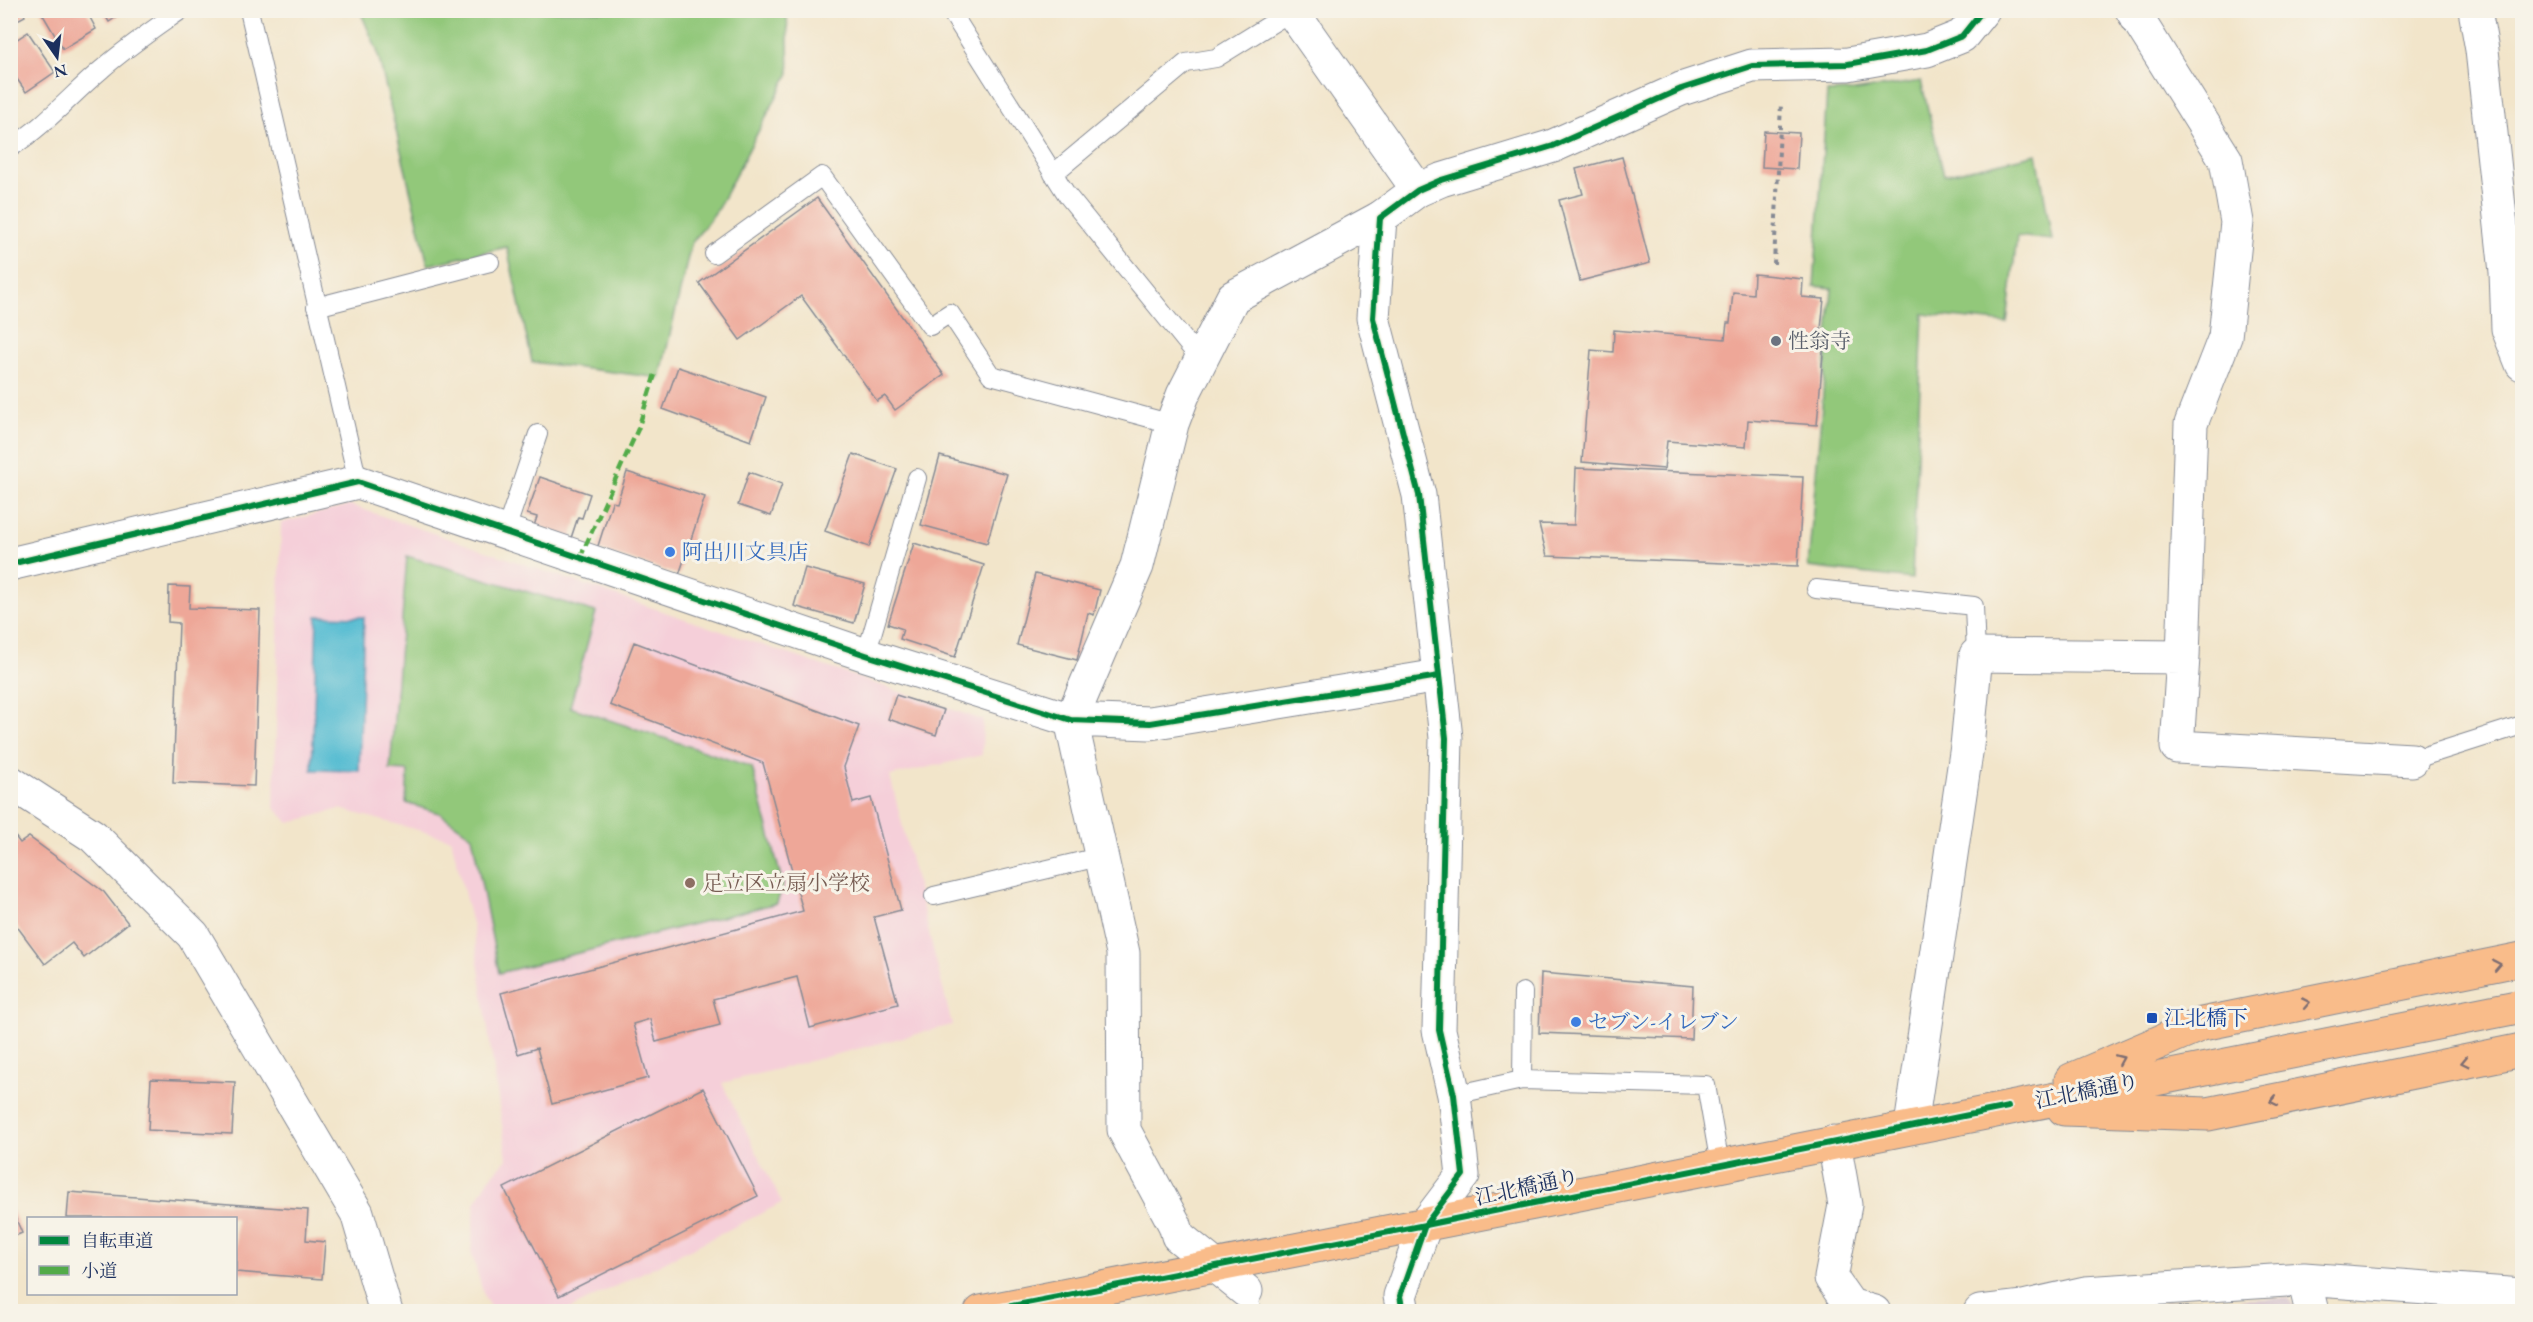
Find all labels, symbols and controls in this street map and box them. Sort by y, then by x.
north arrow [27,27,87,87]
text: N [52,59,69,83]
place label: 性翁寺 [1788,327,1851,354]
marker: 性翁寺 [1769,334,1783,348]
place label: 阿出川文具店 [682,538,808,565]
marker: 阿出川文具店 [663,545,677,559]
place label: 足立区立扇小学校 [702,869,870,896]
marker: 足立区立扇小学校 [683,876,697,890]
one-way arrow [2492,959,2502,972]
one-way arrow [2301,997,2311,1010]
place label: 江北橋下 [2164,1004,2248,1031]
place label: セブン-イレブン [1588,1008,1739,1035]
marker: 江北橋下 [2145,1011,2159,1025]
marker: セブン-イレブン [1569,1015,1583,1029]
one-way arrow [2114,1054,2125,1066]
one-way arrow [2460,1055,2470,1068]
street label: 江北橋通り [2033,1067,2141,1114]
one-way arrow [2269,1094,2279,1107]
street label: 江北橋通り [1473,1162,1581,1211]
legend [27,1217,237,1295]
text: 自転車道 [81,1229,153,1252]
text: 小道 [81,1259,117,1282]

